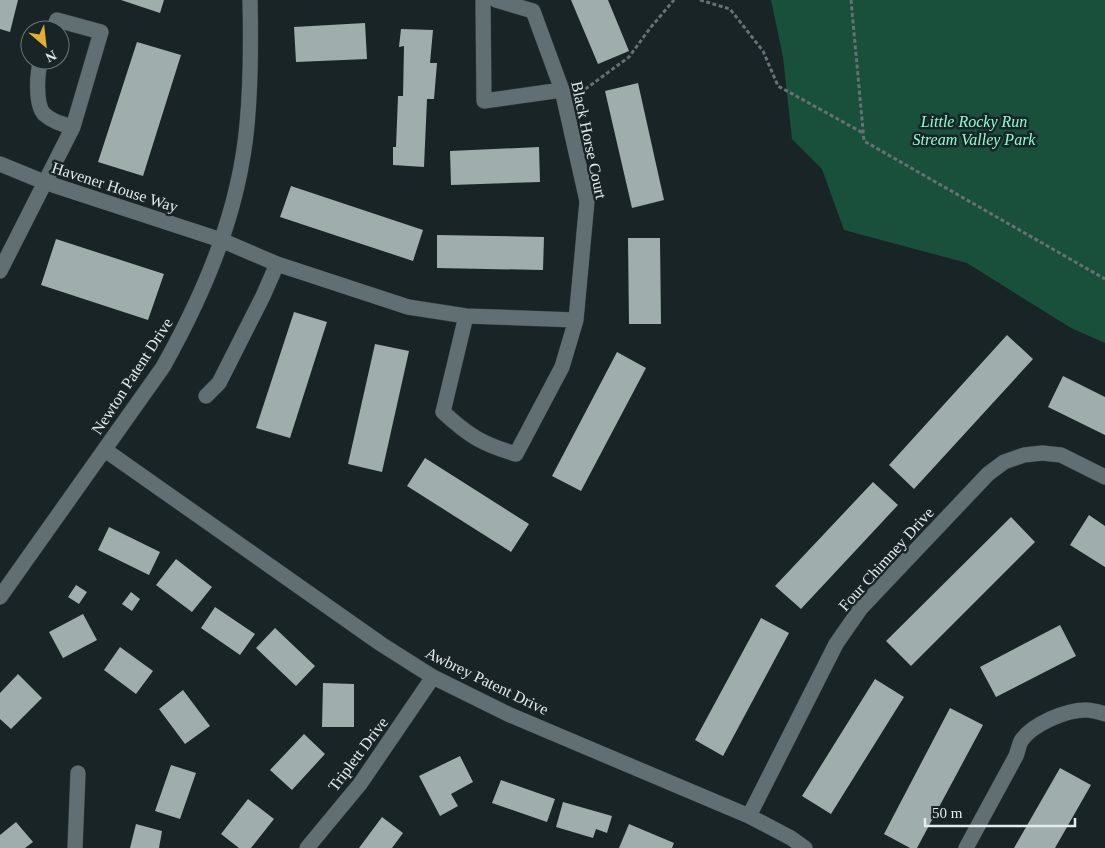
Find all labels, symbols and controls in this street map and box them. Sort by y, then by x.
north arrow [20,20,70,70]
text: N [43,47,59,65]
street label: Black Horse Court [568,80,610,201]
park label: Little Rocky Run Stream Valley Park [913,113,1036,149]
street label: Havener House Way [49,159,180,216]
street label: Newton Patent Drive [88,315,176,437]
street label: Four Chimney Drive [835,504,938,615]
street label: Awbrey Patent Drive [422,644,551,719]
street label: Triplett Drive [325,714,392,795]
scale bar [925,796,1075,828]
text: 50 m [932,805,963,821]

